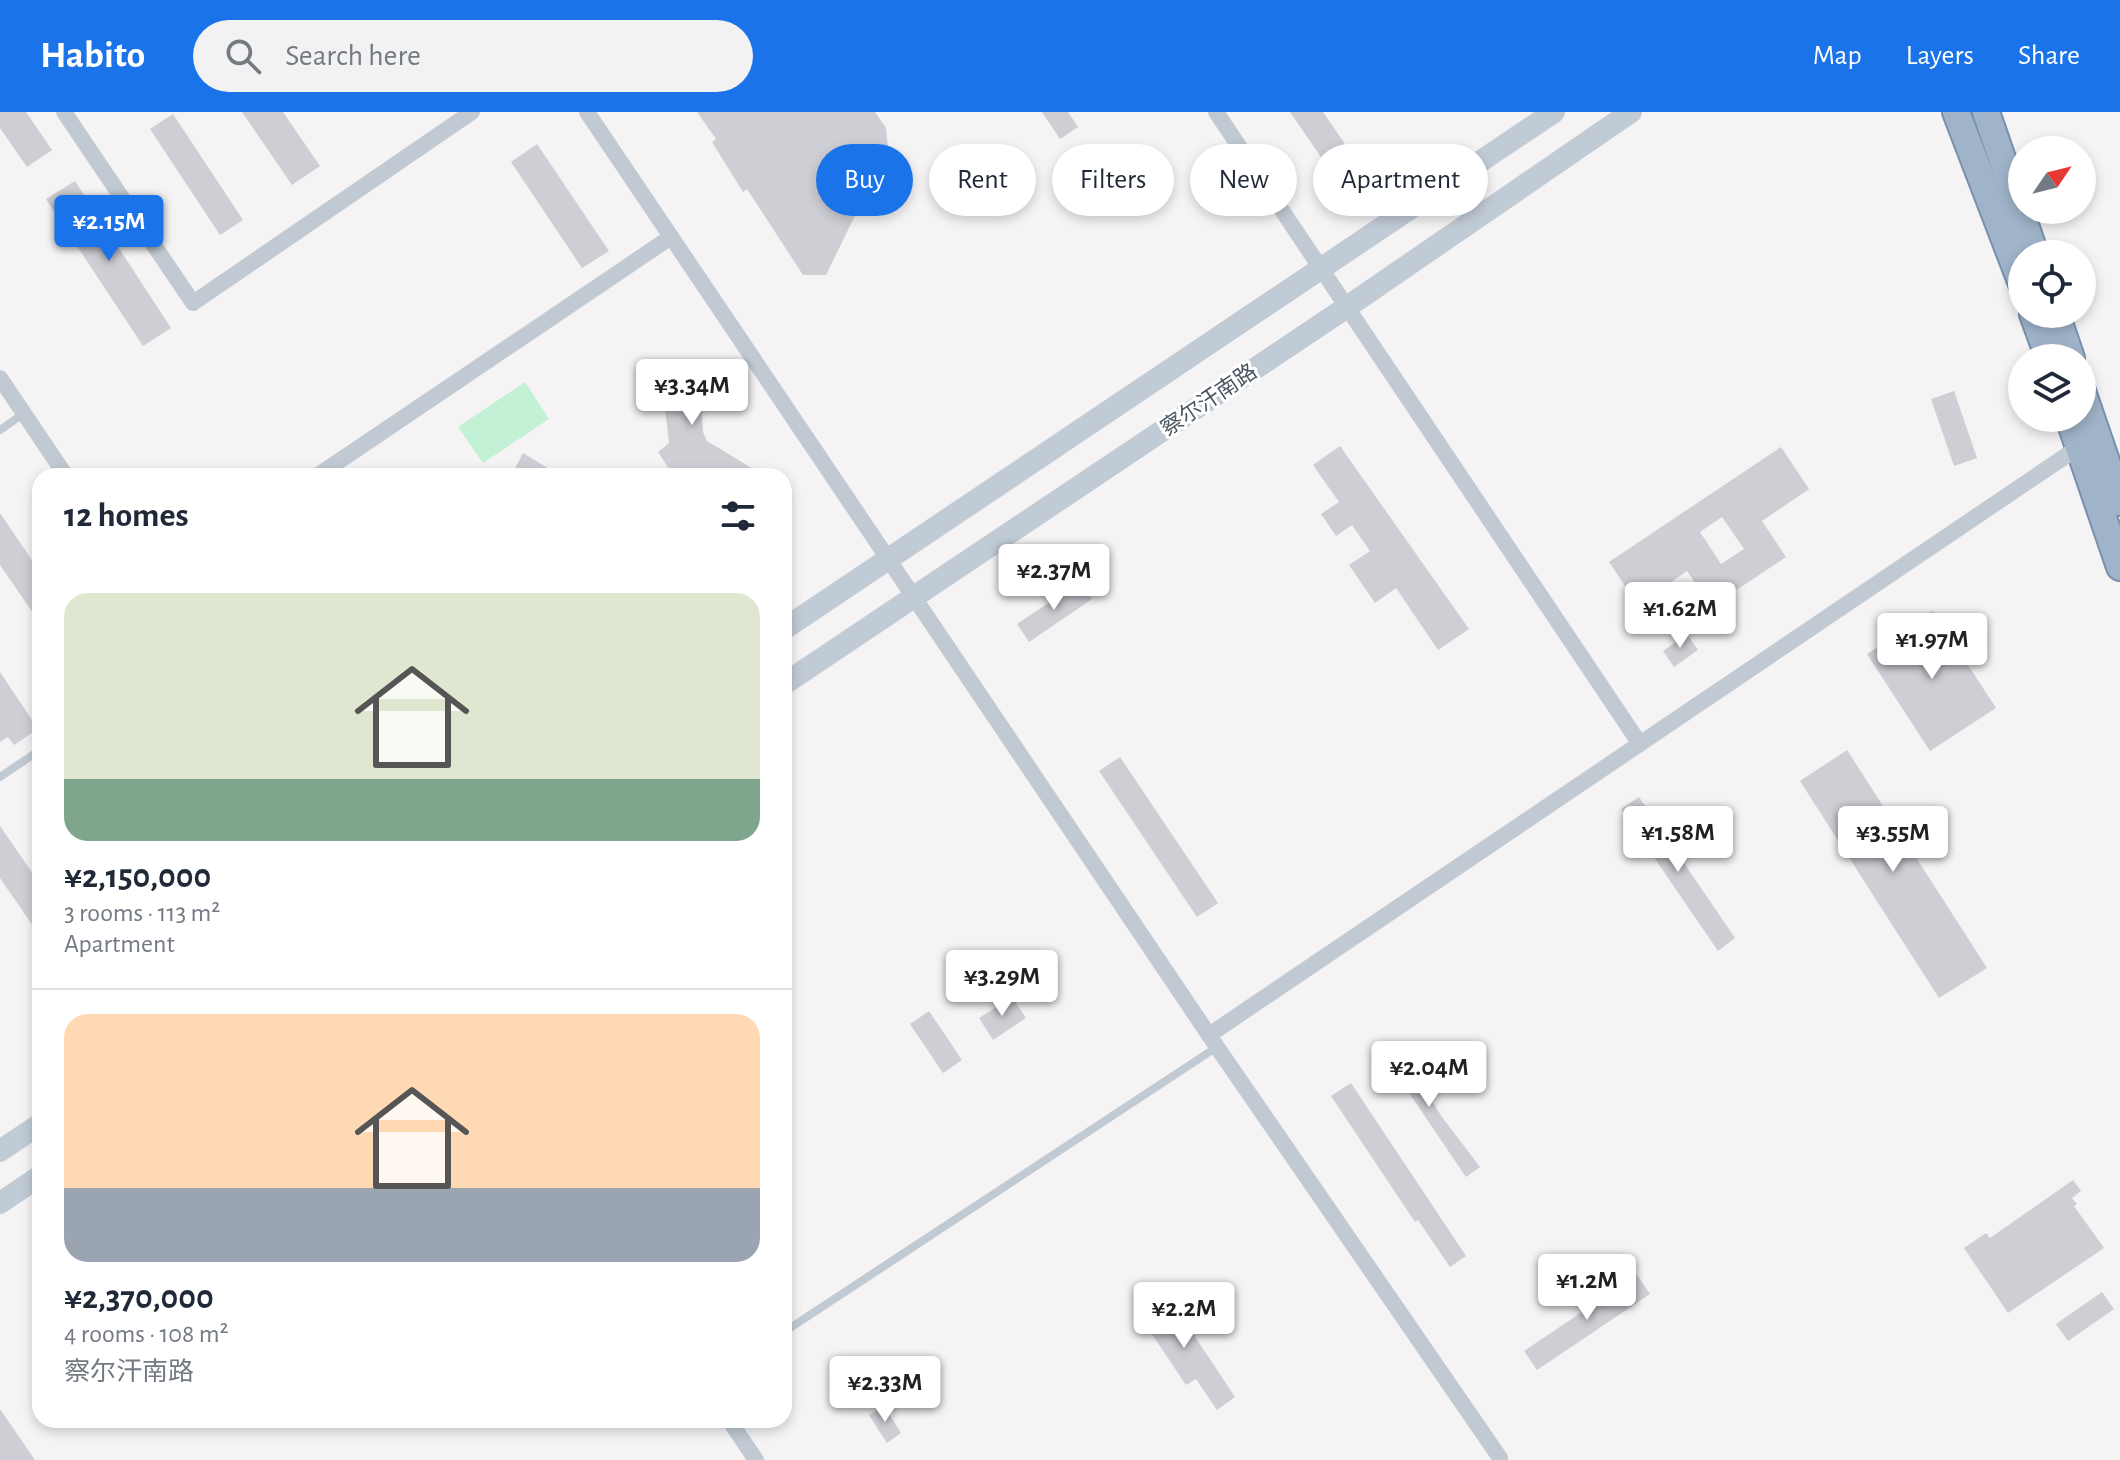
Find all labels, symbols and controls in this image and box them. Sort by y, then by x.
search box [193,20,753,92]
icon: search [221,34,265,78]
text: Habito [40,37,145,75]
text: Search here [285,41,421,71]
text: Map [1813,42,1862,70]
text: Layers [1906,42,1974,70]
text: Share [2018,42,2080,70]
north arrow [2008,136,2096,224]
map controls [2008,136,2096,432]
chip: Buy [816,144,913,216]
chip: Rent [929,144,1036,216]
chip: Filters [1052,144,1174,216]
chip: New [1190,144,1297,216]
chip: Apartment [1313,144,1488,216]
pin: ¥2.15M [44,195,174,263]
text: ¥2.15M [72,208,146,234]
button: locate [2008,240,2096,328]
button: layers [2008,344,2096,432]
pin: ¥3.34M [627,359,757,427]
street label: 察尔汗南路 [1157,359,1261,440]
text: ¥3.34M [654,372,730,398]
icon: filters [716,494,760,538]
text: 12 homes [64,499,189,533]
pin: ¥2.37M [989,544,1119,612]
text: ¥2.37M [1016,557,1092,583]
pin: ¥1.62M [1615,582,1745,650]
text: ¥1.62M [1643,595,1717,621]
pin: ¥1.97M [1867,613,1997,681]
text: ¥1.97M [1895,626,1969,652]
icon: home [340,645,484,789]
pin: ¥1.58M [1613,806,1743,874]
pin: ¥3.55M [1828,806,1958,874]
text: ¥1.58M [1641,819,1715,845]
text: ¥3.55M [1856,819,1930,845]
text: ¥2,150,000 [64,860,211,894]
text: 3 rooms · 113 m² [64,900,220,926]
text: Apartment [64,931,175,957]
pin: ¥3.29M [937,950,1067,1018]
text: ¥3.29M [964,963,1040,989]
pin: ¥2.04M [1364,1041,1494,1109]
text: ¥2.04M [1389,1054,1469,1080]
icon: home [340,1066,484,1210]
pin: ¥1.2M [1531,1254,1643,1322]
text: ¥1.2M [1556,1267,1618,1293]
text: ¥2,370,000 [64,1281,214,1315]
pin: ¥2.2M [1128,1282,1240,1350]
text: ¥2.2M [1152,1295,1216,1321]
text: 4 rooms · 108 m² [64,1321,229,1347]
pin: ¥2.33M [820,1356,950,1424]
text: 察尔汗南路 [64,1359,194,1385]
text: ¥2.33M [847,1369,923,1395]

